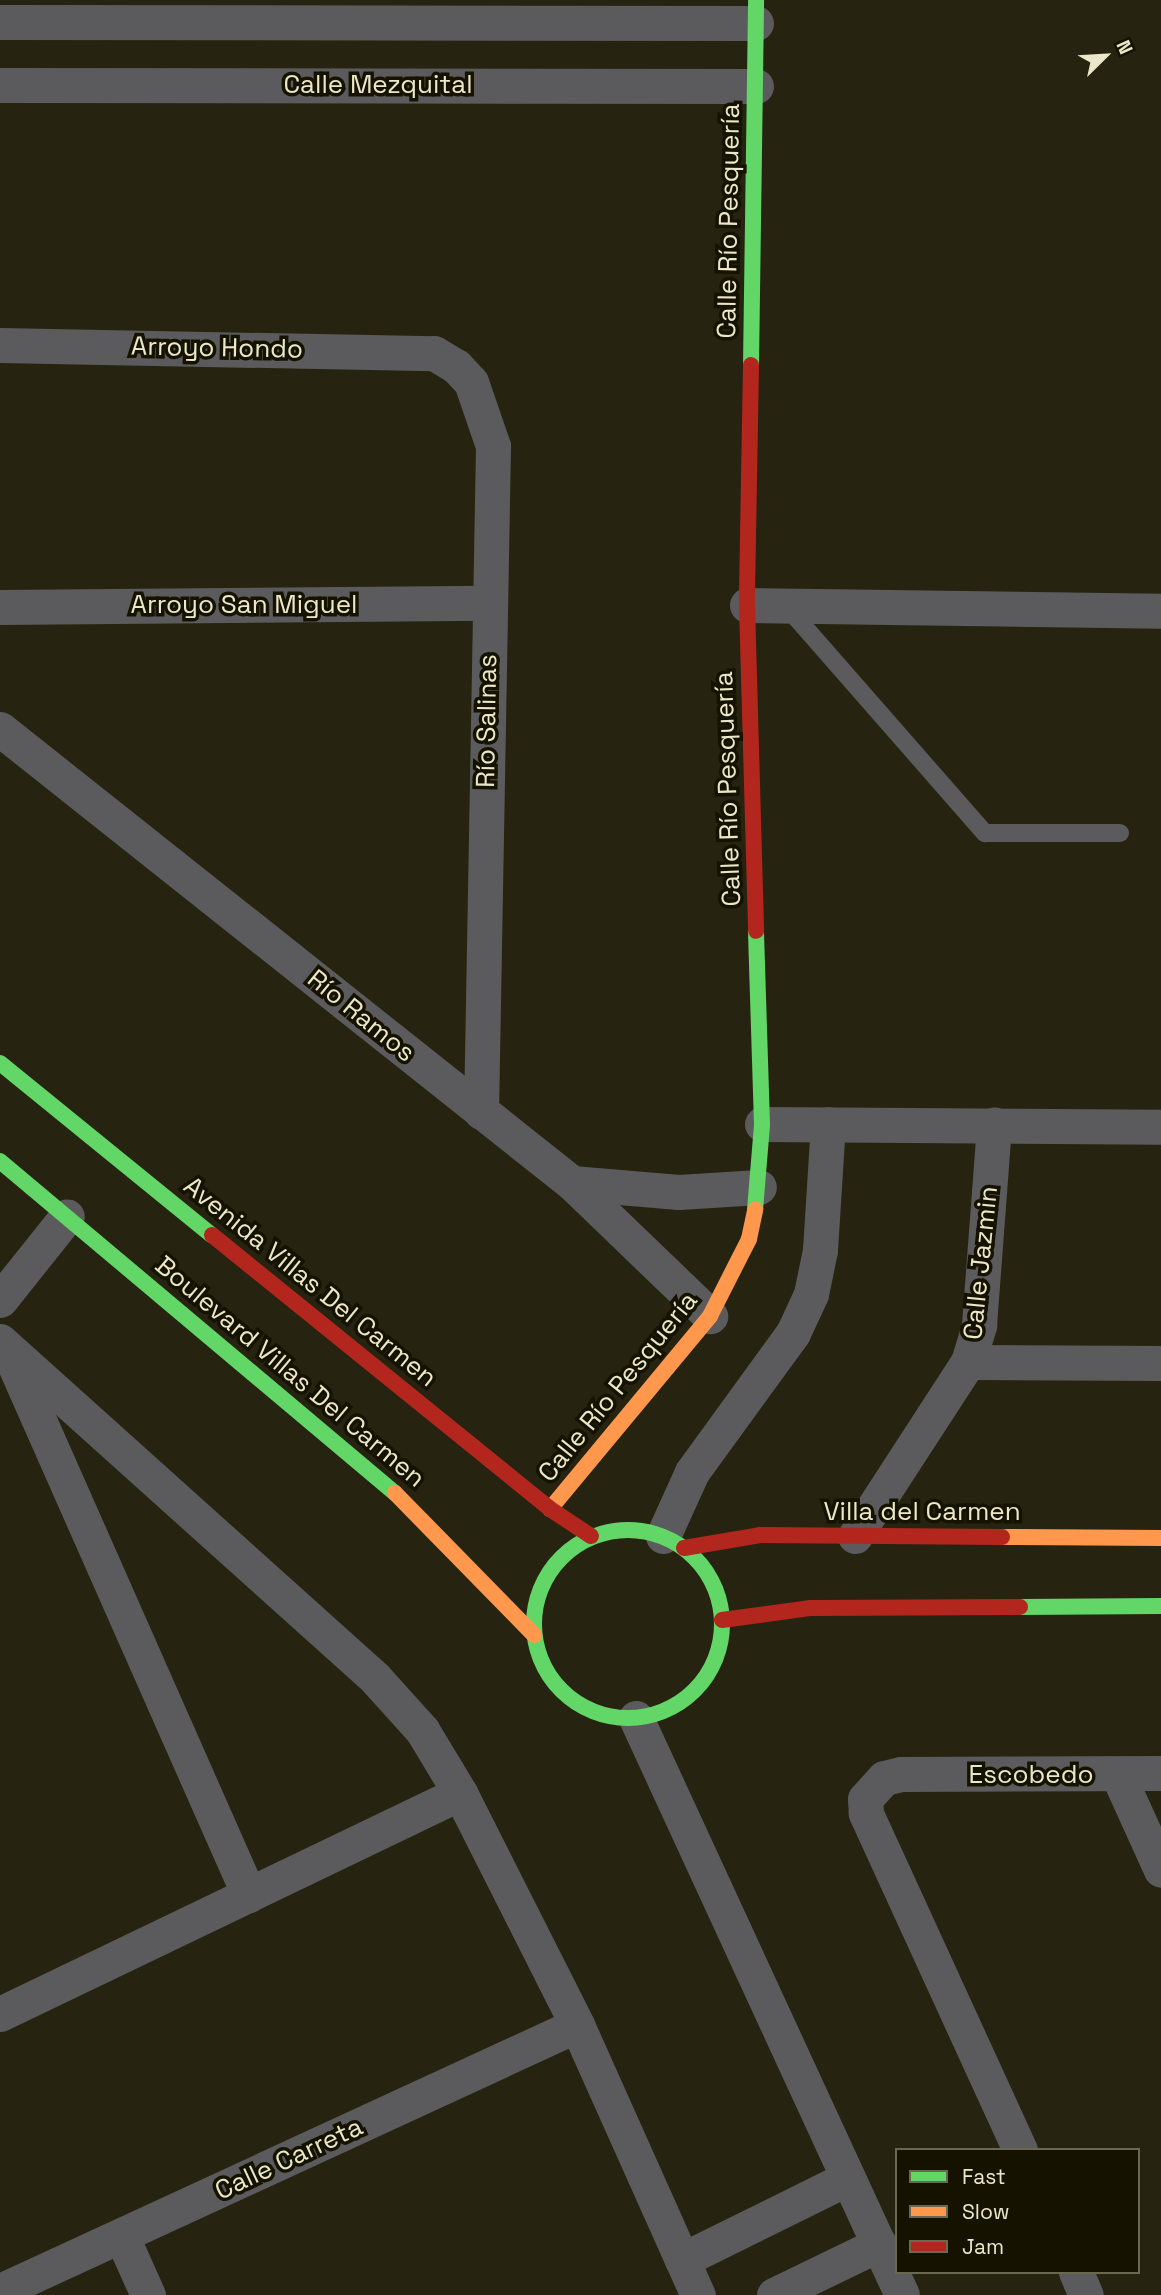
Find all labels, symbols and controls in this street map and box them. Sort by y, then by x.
north arrow [1070,21,1140,91]
text: N [1111,36,1139,58]
street label: Calle Mezquital [283,69,473,101]
street label: Calle Río Pesquería [711,103,747,339]
street label: Arroyo Hondo [131,331,303,365]
street label: Arroyo San Miguel [131,589,357,621]
street label: Río Salinas [470,654,504,788]
street label: Calle Río Pesquería [708,671,748,907]
street label: Río Ramos [301,963,421,1069]
street label: Avenida Villas Del Carmen [177,1170,443,1394]
street label: Calle Jazmin [957,1185,1005,1341]
street label: Boulevard Villas Del Carmen [149,1250,431,1494]
street label: Calle Río Pesquería [532,1286,704,1488]
street label: Villa del Carmen [823,1496,1021,1528]
street label: Escobedo [969,1759,1093,1791]
street label: Calle Carreta [210,2111,368,2207]
legend [895,2148,1140,2274]
text: Fast [962,2163,1006,2190]
text: Slow [962,2198,1010,2225]
text: Jam [962,2233,1004,2260]

